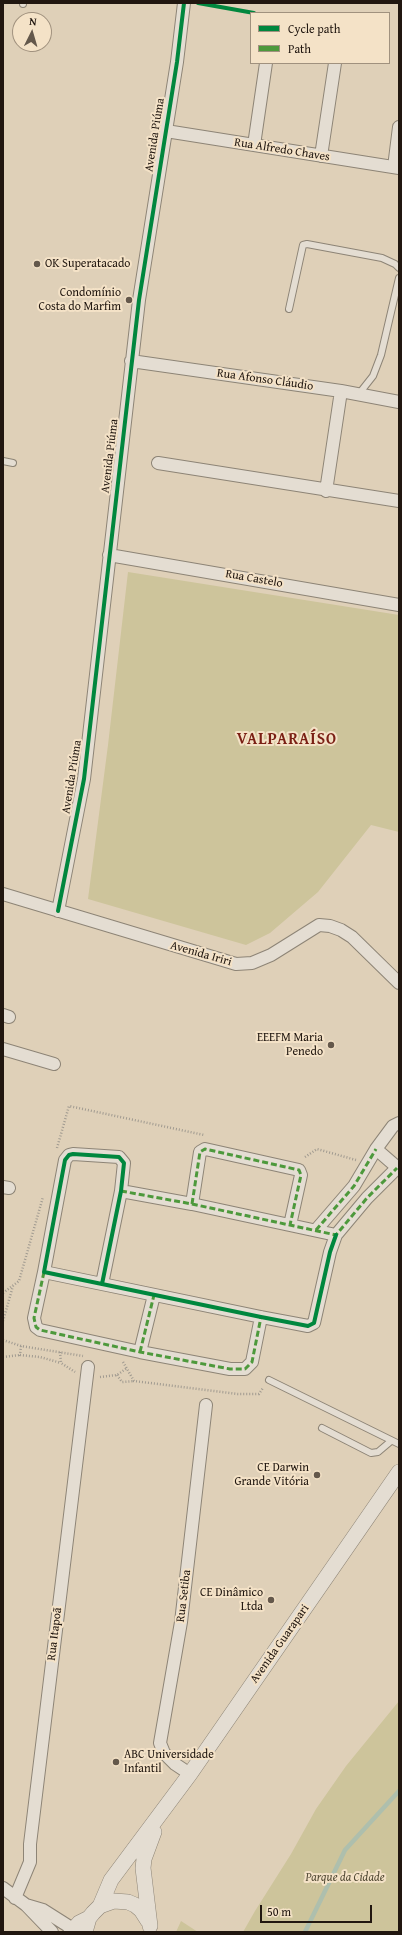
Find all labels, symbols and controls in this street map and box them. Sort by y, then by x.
north arrow [12,12,52,52]
legend [250,12,390,64]
text: N [29,13,37,29]
text: Cycle path [288,20,340,37]
text: Path [288,40,311,57]
street label: Avenida Piúma [142,97,168,173]
street label: Rua Alfredo Chaves [233,135,331,165]
place label: OK Superatacado [45,257,130,271]
marker: OK Superatacado [32,259,42,269]
place label: Condomínio Costa do Marfim [38,286,121,314]
marker: Condomínio Costa do Marfim [124,295,134,305]
street label: Rua Afonso Cláudio [216,366,314,394]
street label: Avenida Piúma [98,418,122,494]
street label: Rua Castelo [224,567,284,591]
district label: VALPARAÍSO [237,730,337,750]
street label: Avenida Piúma [59,739,85,815]
street label: Avenida Iriri [169,938,233,970]
place label: EEEFM Maria Penedo [257,1031,323,1059]
marker: EEEFM Maria Penedo [326,1040,336,1050]
place label: CE Darwin Grande Vitória [234,1461,309,1489]
marker: CE Darwin Grande Vitória [312,1470,322,1480]
street label: Rua Setiba [174,1569,194,1623]
place label: CE Dinâmico Ltda [200,1586,263,1614]
marker: CE Dinâmico Ltda [266,1595,276,1605]
street label: Avenida Guarapari [247,1602,313,1686]
street label: Rua Itapoã [45,1607,65,1661]
place label: ABC Universidade Infantil [124,1748,214,1776]
marker: ABC Universidade Infantil [111,1757,121,1767]
park label: Parque da Cidade [305,1871,385,1885]
scale bar [262,1897,374,1923]
text: 50 m [267,1903,291,1920]

